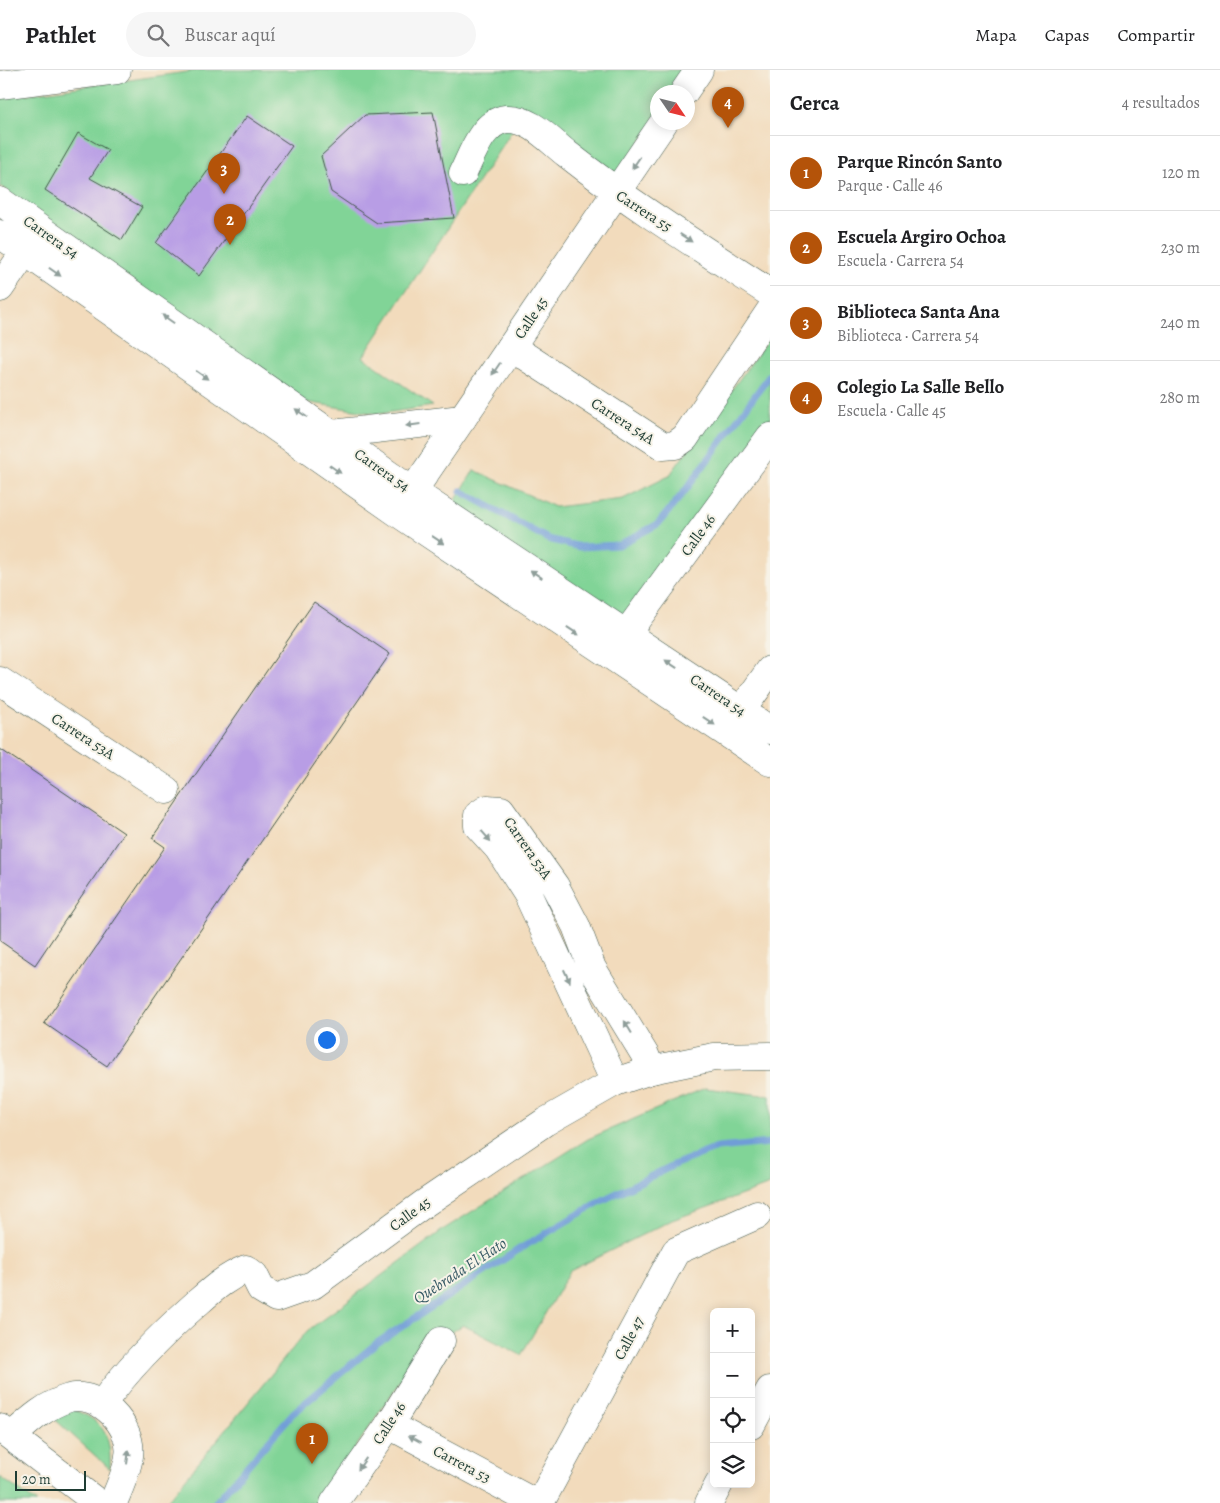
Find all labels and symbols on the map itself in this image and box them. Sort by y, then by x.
north arrow [650,85,695,130]
pin: 4 [712,87,744,128]
pin: 3 [208,153,240,194]
one-way arrow [631,156,641,170]
street label: Carrera 55 [612,185,676,237]
pin: 2 [214,204,246,245]
street label: Carrera 54 [19,211,83,263]
one-way arrow [679,234,693,243]
one-way arrow [48,267,61,277]
street label: Calle 45 [510,293,552,343]
one-way arrow [161,314,175,324]
one-way arrow [491,363,500,376]
one-way arrow [195,370,209,380]
street label: Carrera 54A [587,393,659,449]
one-way arrow [294,408,308,418]
one-way arrow [405,421,421,429]
street label: Carrera 54 [350,444,414,496]
one-way arrow [328,464,342,474]
street label: Calle 46 [676,510,720,560]
one-way arrow [432,535,445,545]
one-way arrow [529,569,543,579]
one-way arrow [567,626,580,635]
one-way arrow [665,659,678,669]
street label: Carrera 54 [686,669,750,721]
street label: Carrera 53A [48,708,119,764]
one-way arrow [702,716,715,726]
street label: Carrera 53A [499,813,557,883]
one-way arrow [481,830,492,843]
one-way arrow [563,969,571,983]
one-way arrow [623,1020,633,1033]
your location [314,1027,340,1053]
street label: Calle 45 [385,1192,435,1236]
water label: Quebrada El Hato [409,1233,511,1309]
street label: Calle 47 [609,1312,649,1363]
street label: Calle 46 [368,1398,410,1448]
pin: 1 [296,1423,328,1464]
one-way arrow [408,1434,421,1443]
street label: Carrera 53 [430,1440,494,1488]
one-way arrow [124,1448,132,1464]
one-way arrow [357,1457,367,1471]
scale bar [15,1468,86,1491]

